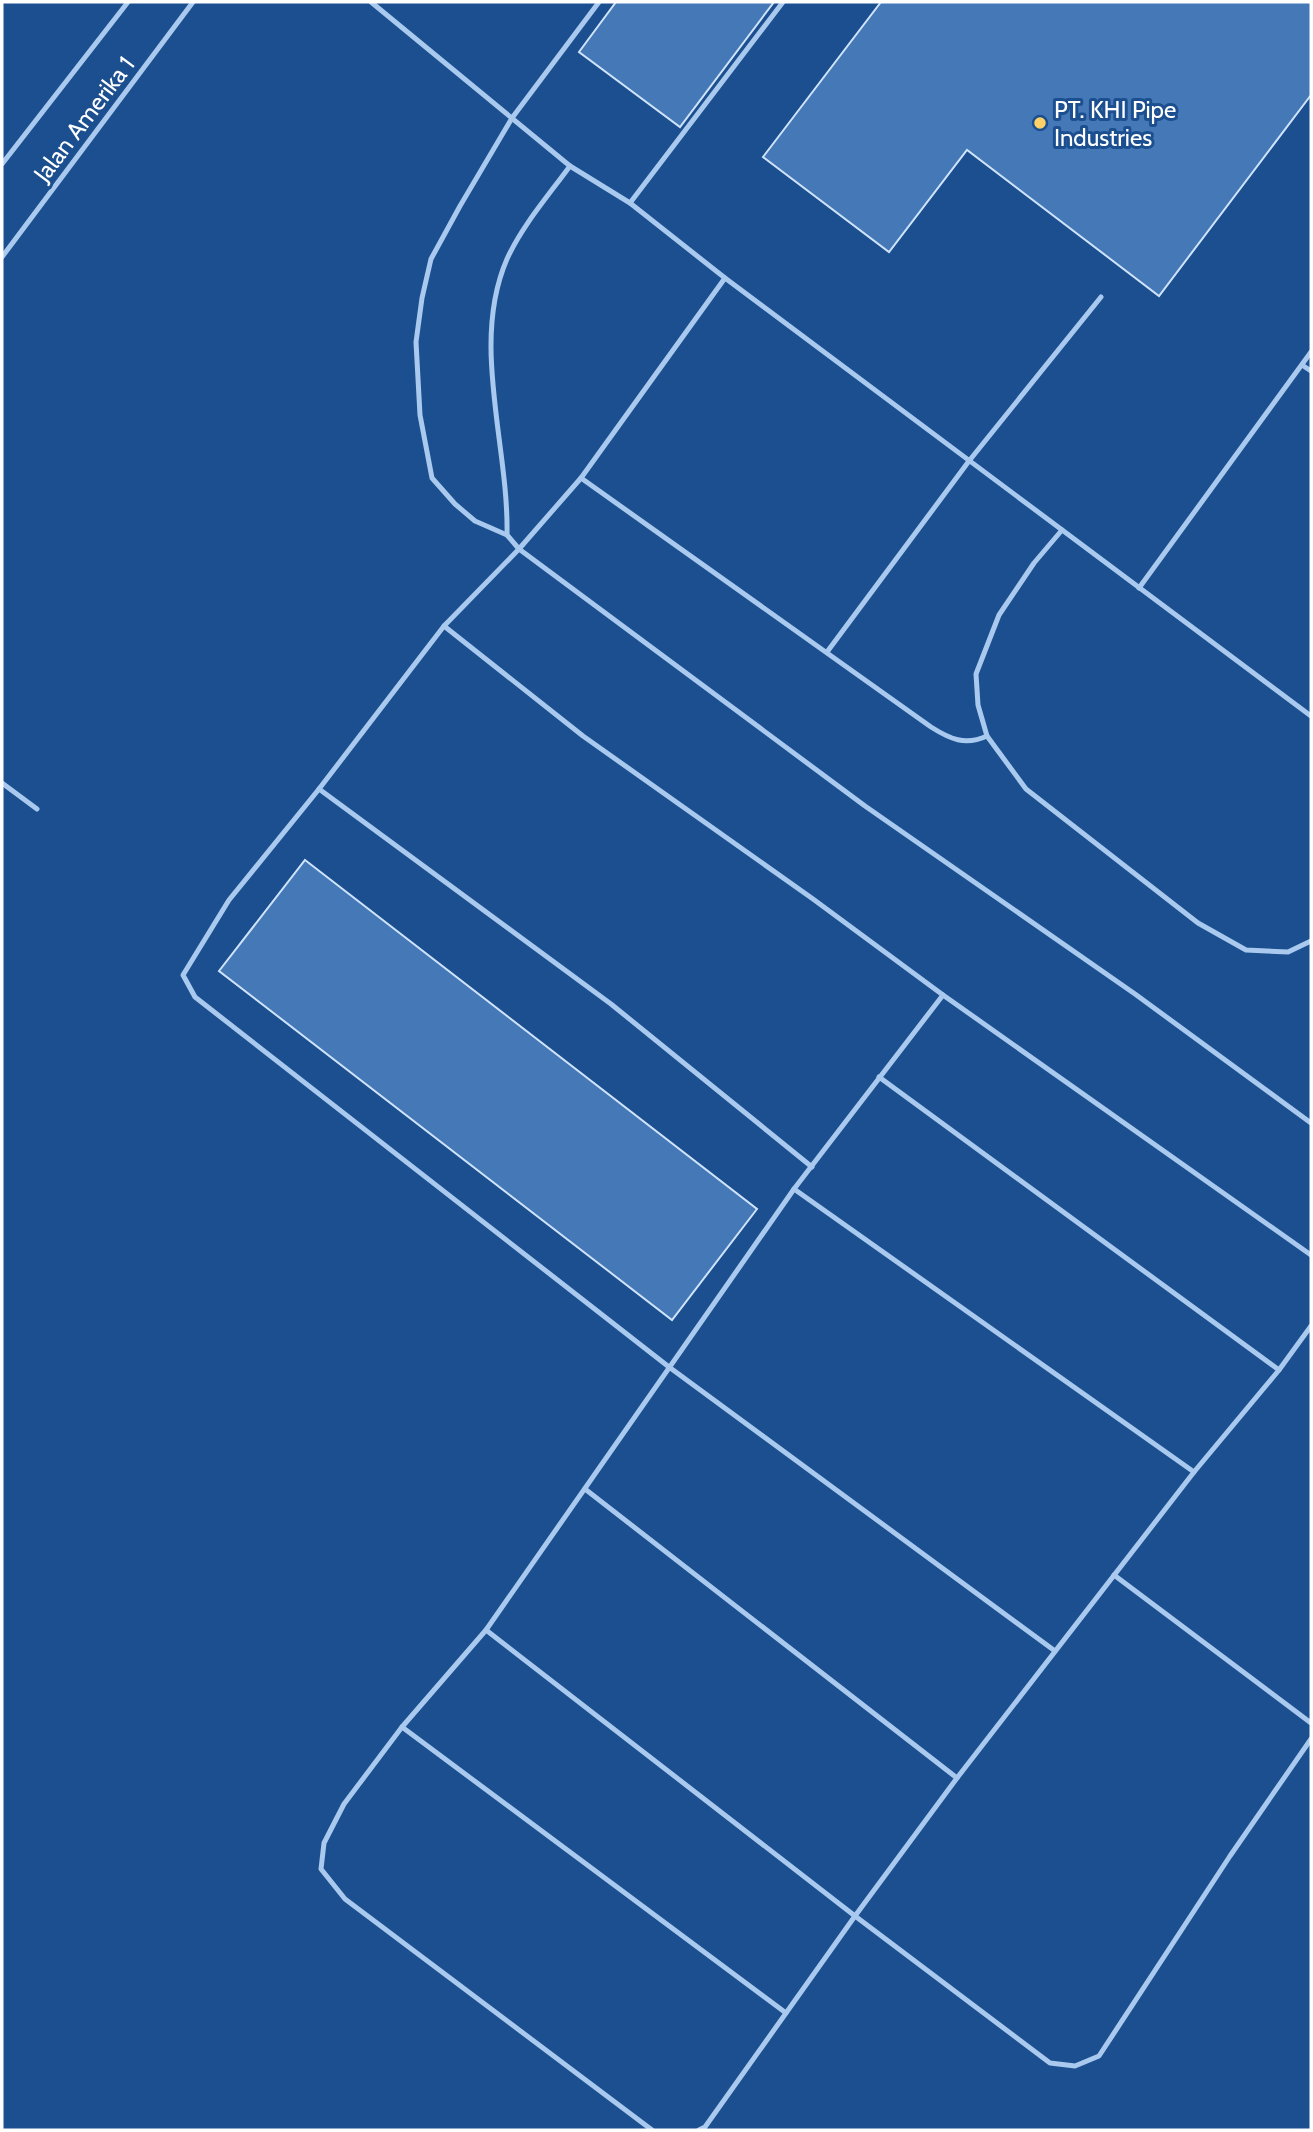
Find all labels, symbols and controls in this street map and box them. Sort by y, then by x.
street label: Jalan Amerika 1 [27,51,141,188]
place label: PT. KHI Pipe Industries [1054,95,1176,152]
marker: PT. KHI Pipe Industries [1032,115,1048,131]

